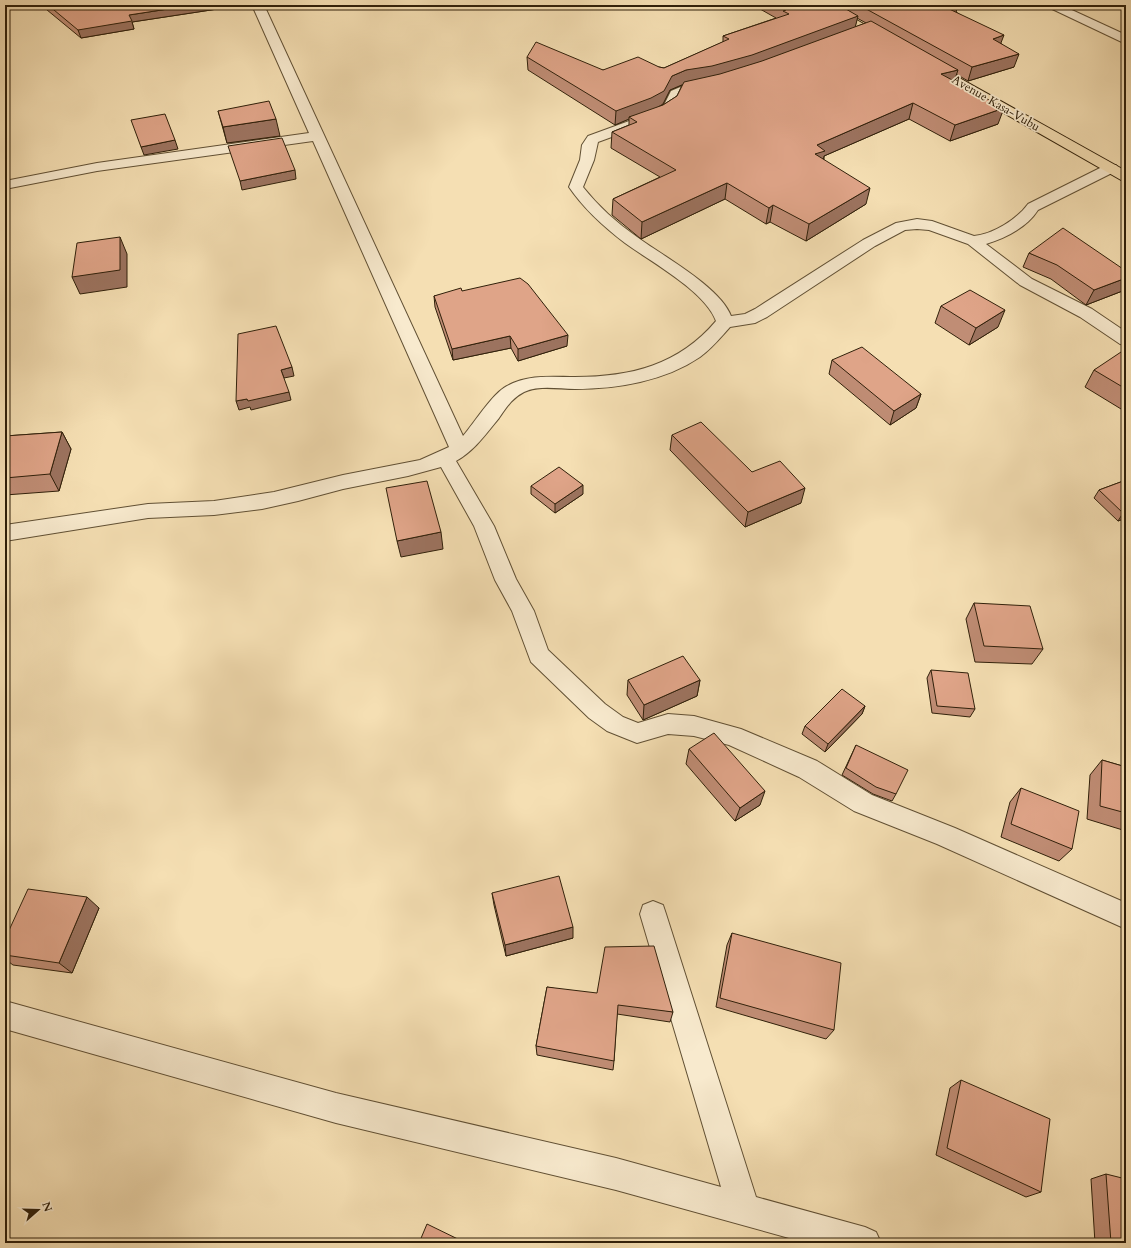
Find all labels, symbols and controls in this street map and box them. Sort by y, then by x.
street label: Avenue Kasa-Vubu [949,71,1043,135]
north arrow [18,1190,58,1230]
text: N [38,1200,56,1214]

